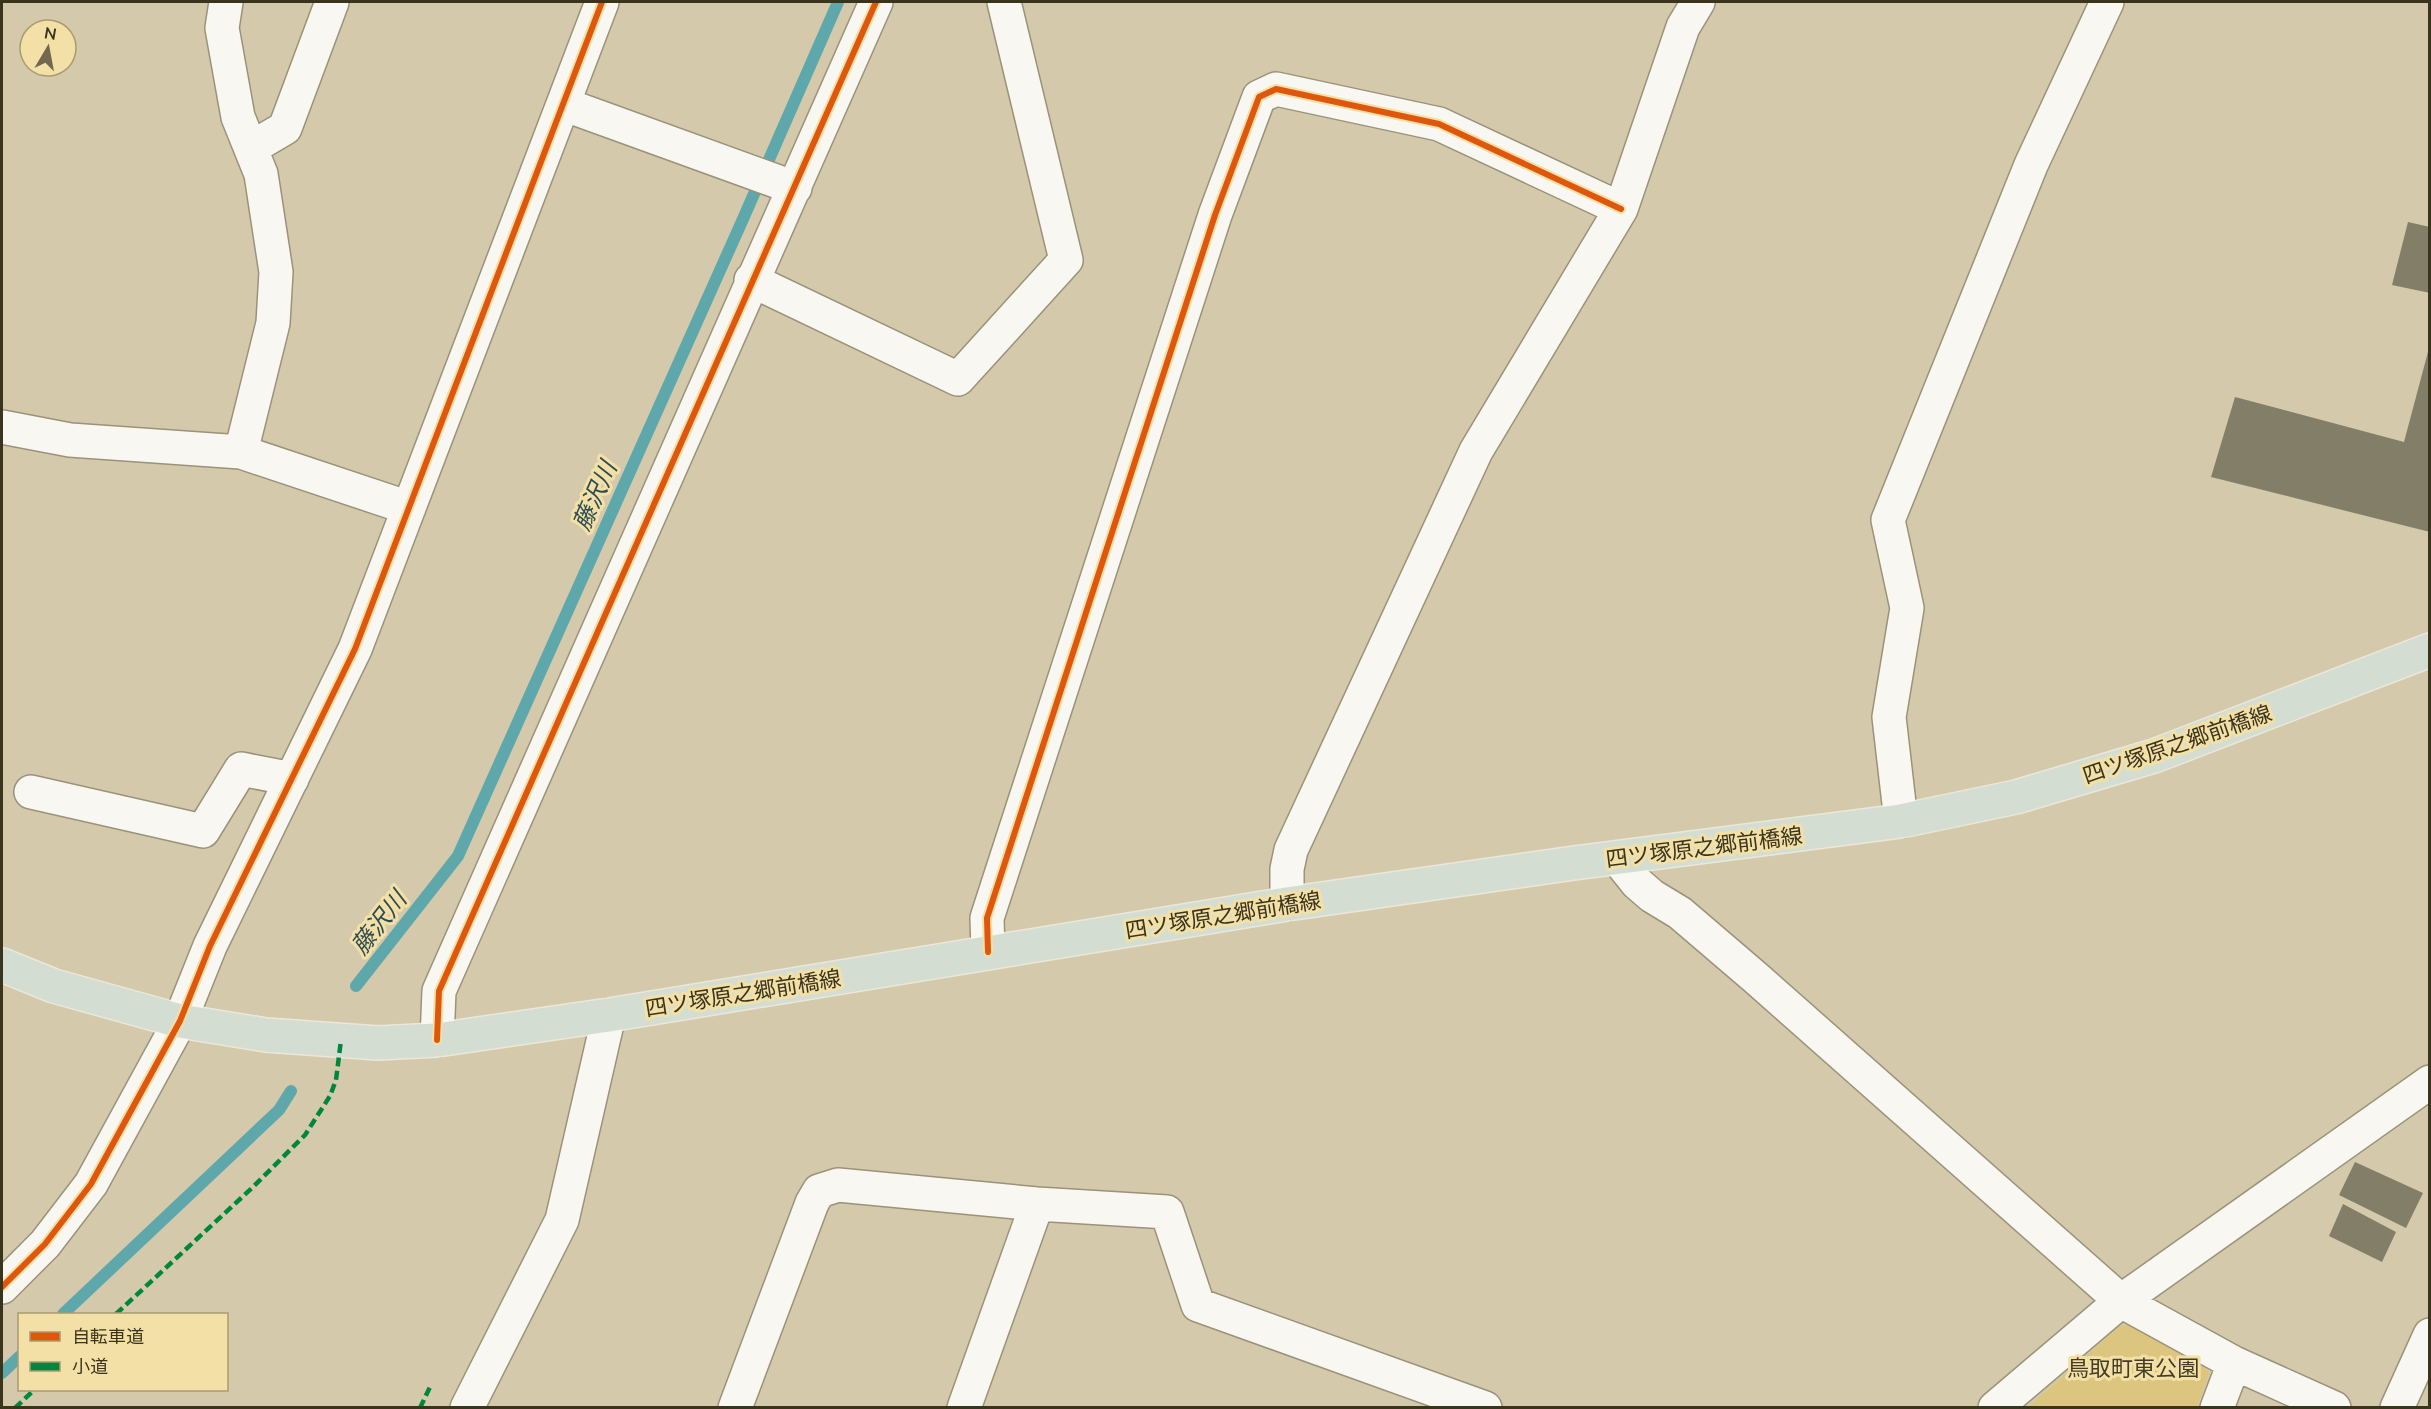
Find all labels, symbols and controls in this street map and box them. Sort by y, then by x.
north arrow [18,18,78,78]
text: N [43,22,58,44]
water label: 藤沢川 [566,454,624,535]
street label: 四ツ塚原之郷前橋線 [2079,699,2275,789]
street label: 四ツ塚原之郷前橋線 [1604,821,1804,873]
water label: 藤沢川 [344,882,414,960]
street label: 四ツ塚原之郷前橋線 [1123,886,1323,944]
street label: 四ツ塚原之郷前橋線 [643,964,843,1022]
legend [18,1313,228,1391]
text: 自転車道 [72,1325,144,1348]
park label: 鳥取町東公園 [2067,1354,2199,1382]
text: 小道 [72,1355,108,1378]

